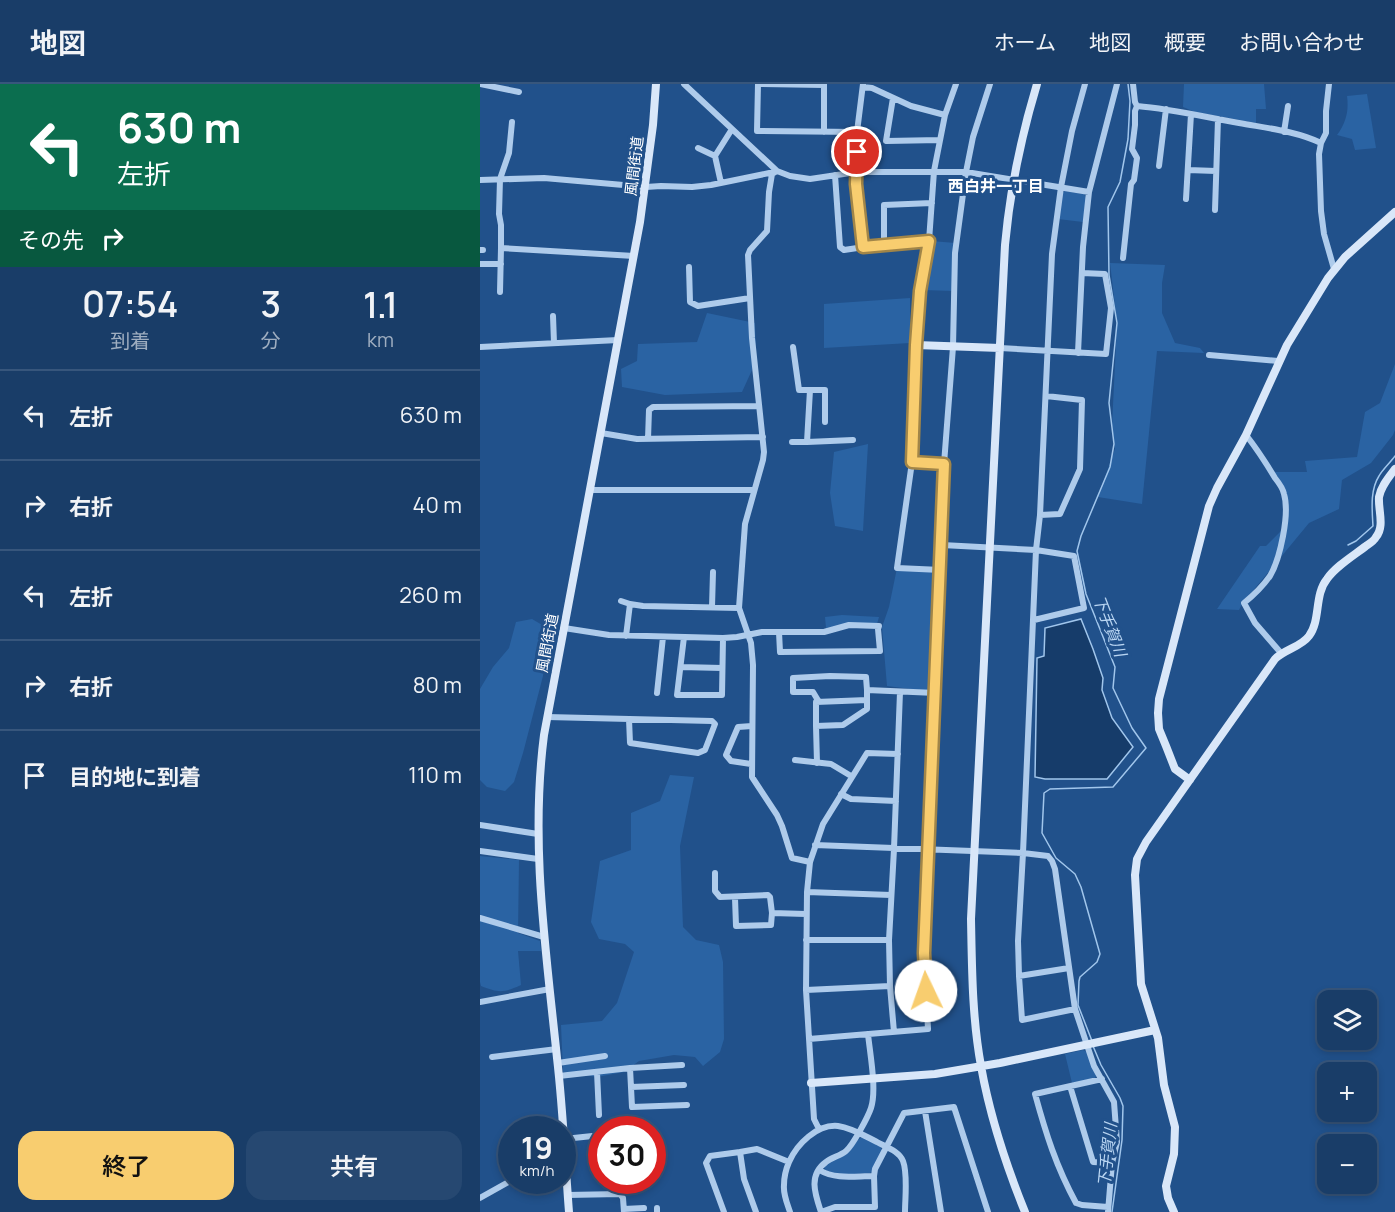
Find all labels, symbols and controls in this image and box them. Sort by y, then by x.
text: 地図 [30,23,86,61]
text: ホーム [994,28,1056,56]
text: 地図 [1089,28,1131,56]
text: 概要 [1164,28,1206,56]
text: お問い合わせ [1239,28,1365,56]
text: 630 m [117,98,241,156]
icon: left [18,108,96,186]
pin [831,126,882,177]
street label: 風間街道 [620,135,648,197]
icon: arrive [840,135,873,168]
text: 左折 [117,155,171,192]
district label: 西白井一丁目 [948,175,1044,197]
icon: right [96,222,129,255]
text: その先 [18,225,84,255]
text: 07:54 [82,279,178,328]
text: 3 [260,279,281,328]
text: 1.1 [363,280,398,329]
text: km [367,326,394,353]
text: 到着 [110,327,150,354]
text: 分 [261,327,281,354]
icon: left [18,399,51,432]
text: 630 m [400,400,462,430]
text: 左折 [69,402,113,432]
icon: right [18,489,51,522]
text: 40 m [413,490,462,520]
text: 右折 [69,492,113,522]
icon: left [18,579,51,612]
text: 260 m [399,580,462,610]
text: 左折 [69,582,113,612]
water label: 下手賀川 [1088,592,1132,662]
street label: 風間街道 [531,612,563,674]
icon: right [18,669,51,702]
text: 80 m [413,670,462,700]
text: 右折 [69,672,113,702]
icon: arrive [18,759,51,792]
text: 110 m [408,760,462,790]
text: 目的地に到着 [69,762,201,792]
position arrow [894,959,958,1023]
map controls [1317,990,1377,1194]
button: layers [1317,990,1377,1050]
button: + [1317,1062,1377,1122]
speed limit sign: 30 [588,1116,666,1194]
water label: 下手賀川 [1093,1120,1121,1188]
text: 19 [521,1127,553,1168]
button: 終了 [18,1131,234,1200]
button: 共有 [246,1131,462,1200]
button: − [1317,1134,1377,1194]
text: km/h [520,1160,554,1181]

